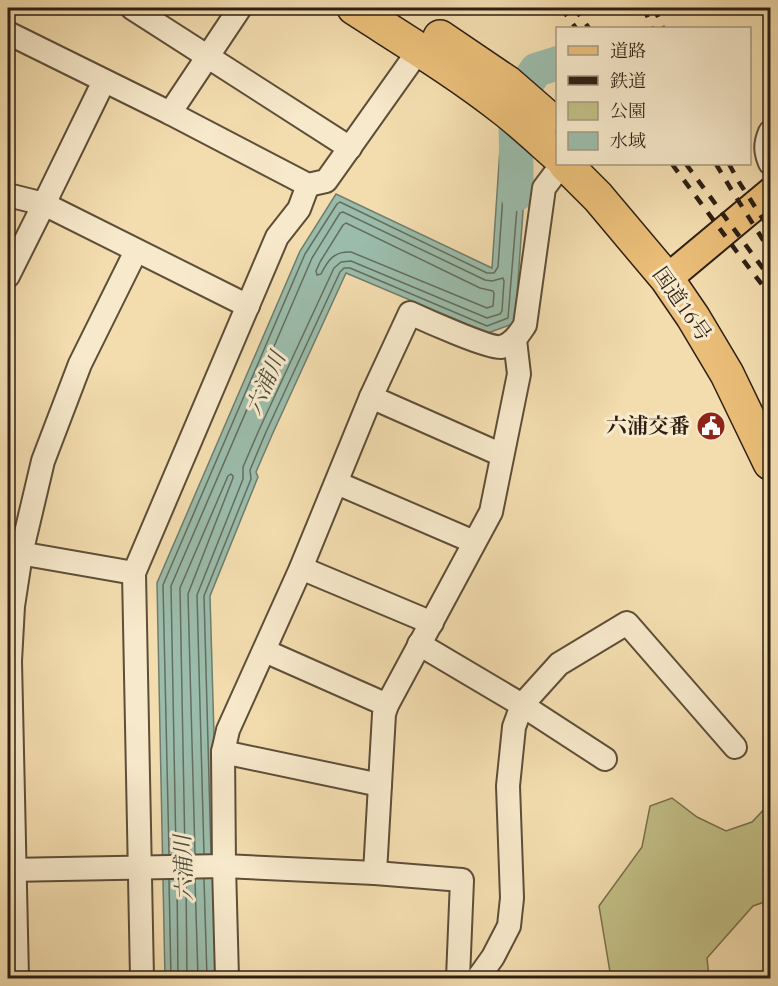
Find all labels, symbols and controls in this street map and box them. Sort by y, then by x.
legend [556,27,751,165]
text: 道路 [610,39,646,64]
text: 鉄道 [610,69,646,94]
text: 公園 [610,99,646,124]
text: 水域 [610,129,646,154]
street label: 国道16号 [645,261,718,347]
water label: 六浦川 [239,345,294,420]
public building icon: 六浦交番 [695,410,727,442]
place label: 六浦交番 [606,412,690,441]
water label: 六浦川 [168,832,200,901]

